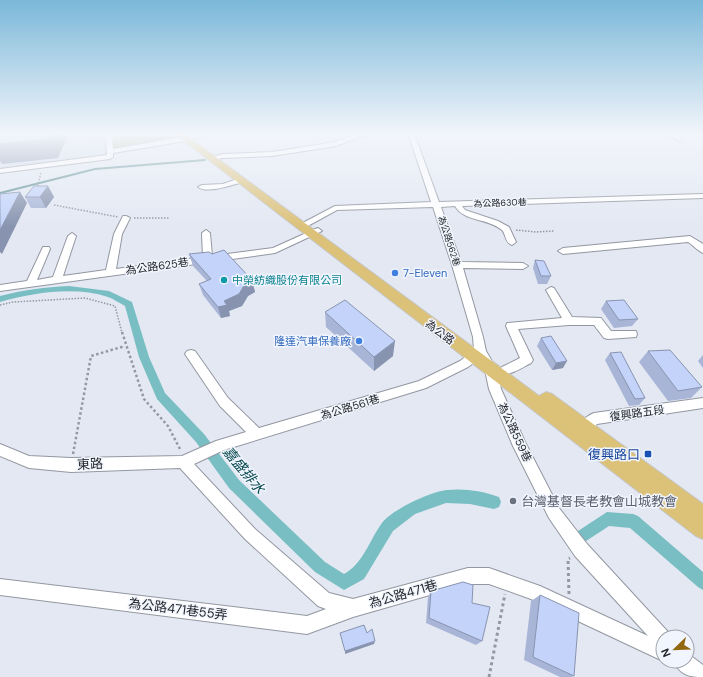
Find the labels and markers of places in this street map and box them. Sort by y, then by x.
place label: 7-Eleven [403,266,447,280]
marker: 7-Eleven [390,268,400,278]
place label: 中榮紡織股份有限公司 [232,273,342,287]
marker: 中榮紡織股份有限公司 [219,275,229,285]
place label: 隆達汽車保養廠 [274,334,351,348]
marker: 隆達汽車保養廠 [354,336,364,346]
place label: 復興路口 [588,446,640,463]
marker: 復興路口 [643,449,653,459]
place label: 台灣基督長老教會山城教會 [521,493,677,510]
marker: 台灣基督長老教會山城教會 [508,496,518,506]

